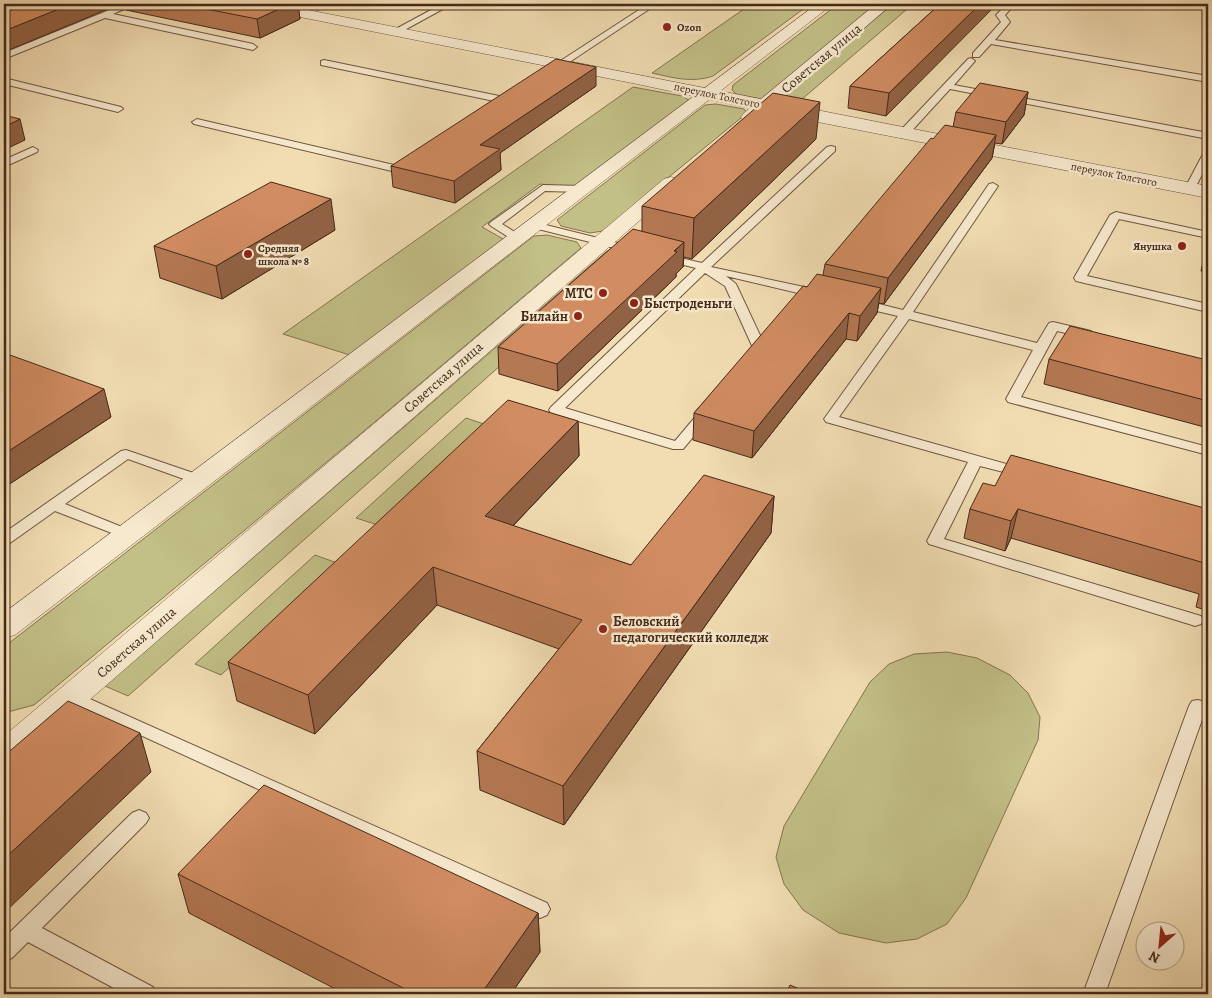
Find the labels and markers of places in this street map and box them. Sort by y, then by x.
place label: Ozon [677,20,701,35]
marker: Ozon [661,21,673,33]
place label: Янушка [1133,239,1173,254]
marker: Янушка [1176,240,1188,252]
place label: Средняя школа № 8 [258,241,309,269]
marker: Средняя школа № 8 [242,248,254,260]
place label: МТС [565,284,593,303]
marker: МТС [597,287,609,299]
place label: Быстроденьги [644,294,732,313]
marker: Быстроденьги [628,297,640,309]
place label: Билайн [521,307,568,326]
marker: Билайн [572,310,584,322]
place label: Беловский педагогический колледж [613,612,769,647]
marker: Беловский педагогический колледж [597,623,609,635]

